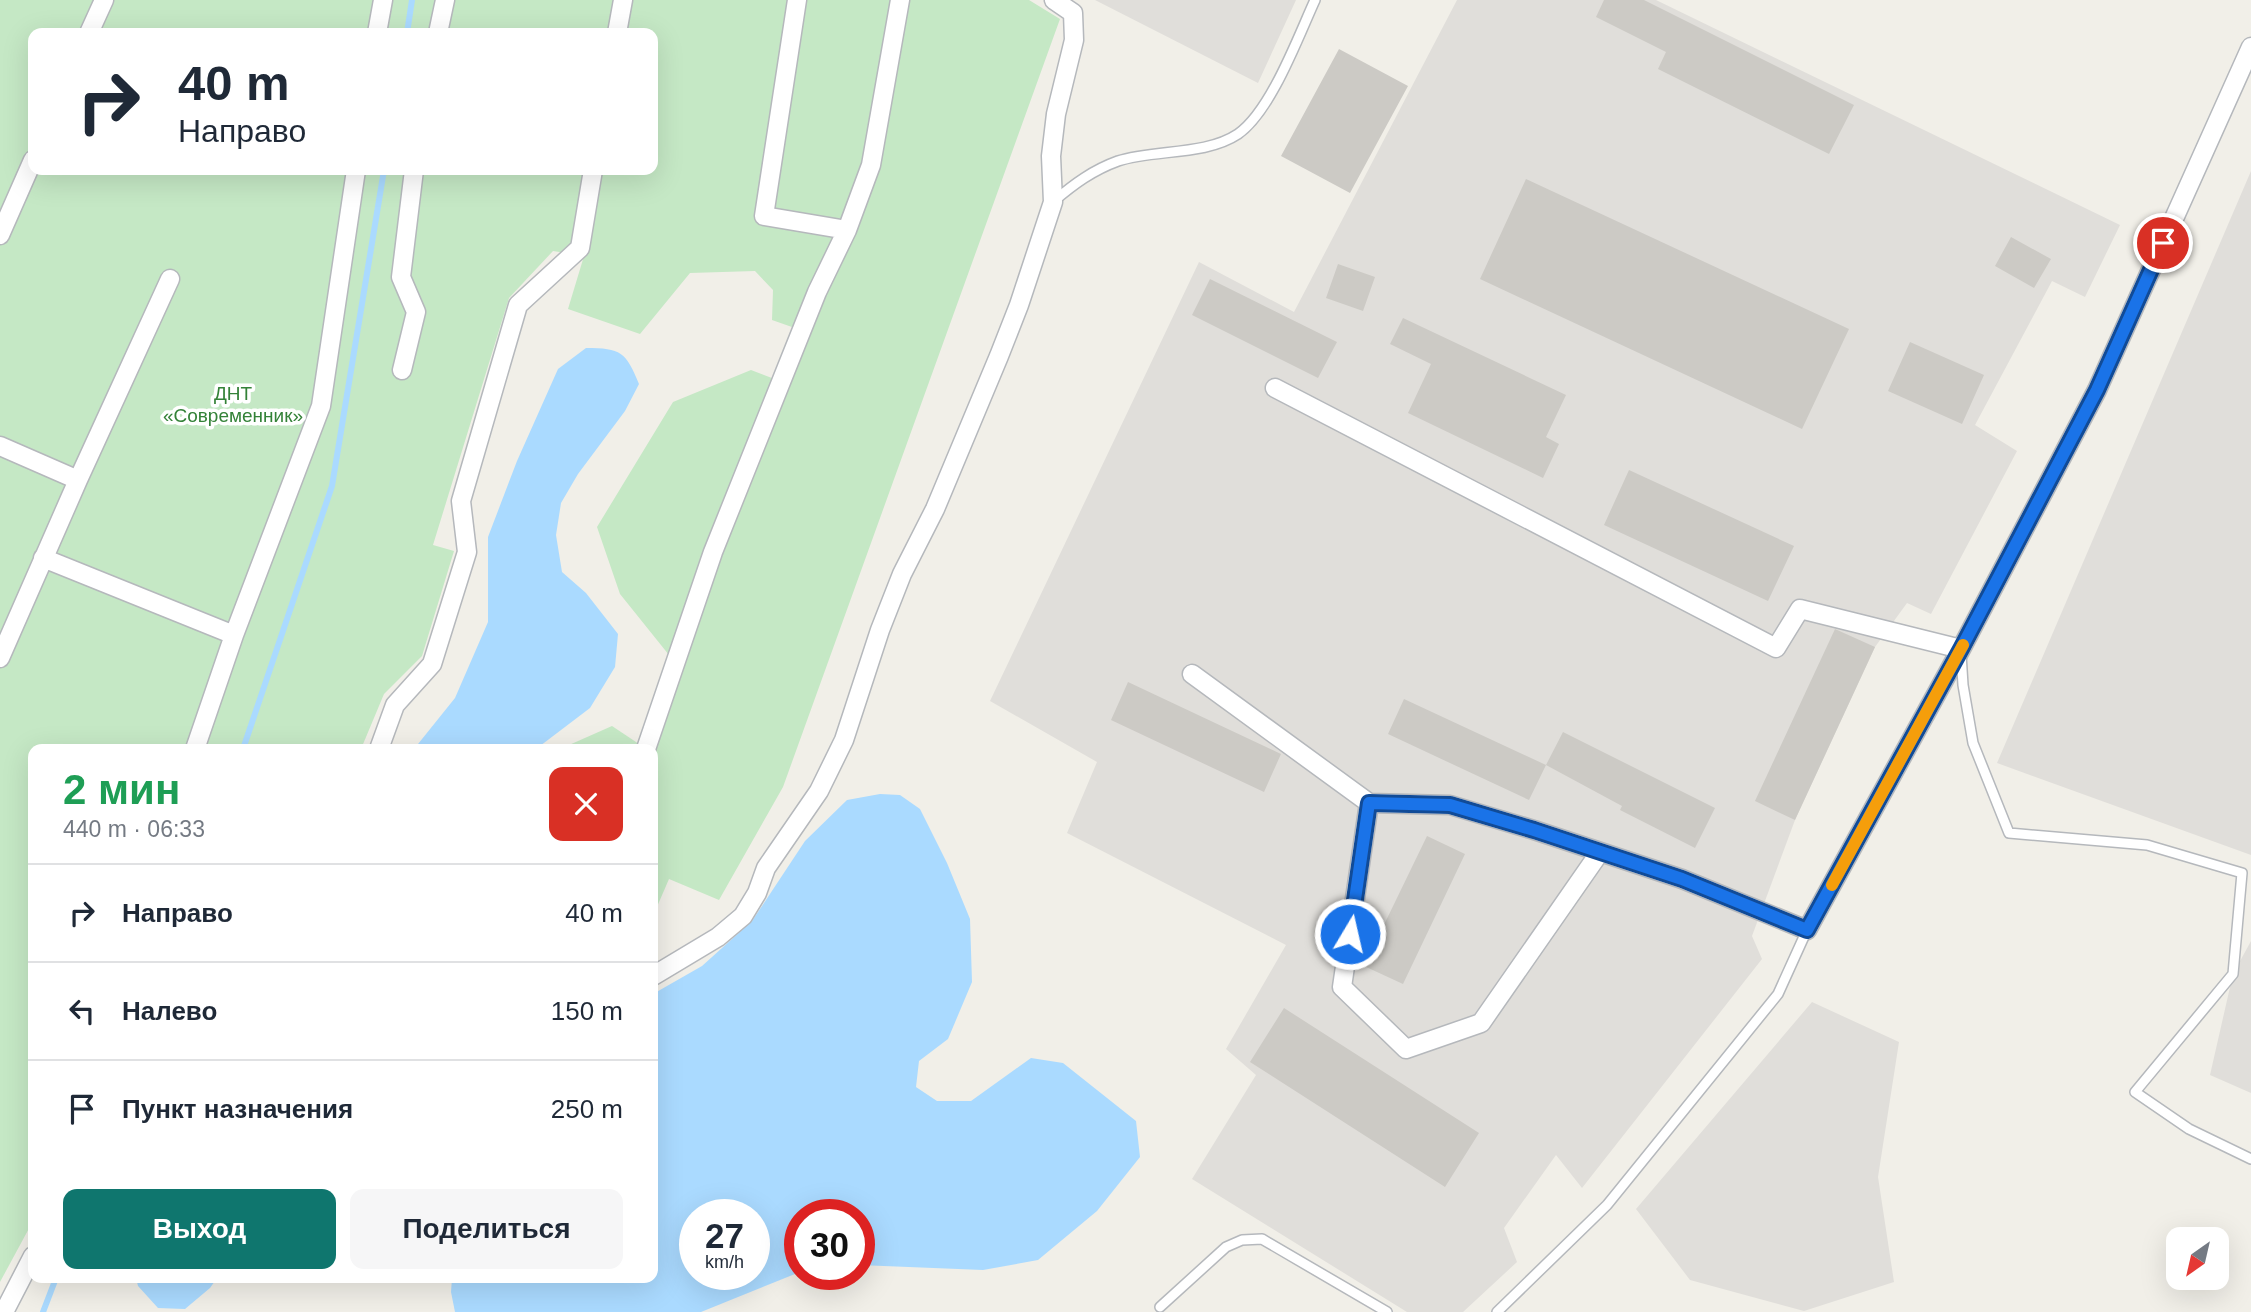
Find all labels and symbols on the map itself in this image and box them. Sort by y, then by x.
pin [2133,213,2193,273]
park label: ДНТ «Современник» [163,383,303,426]
position arrow [1313,897,1387,971]
speed limit sign: 30 [784,1199,875,1290]
north arrow [2166,1227,2230,1290]

